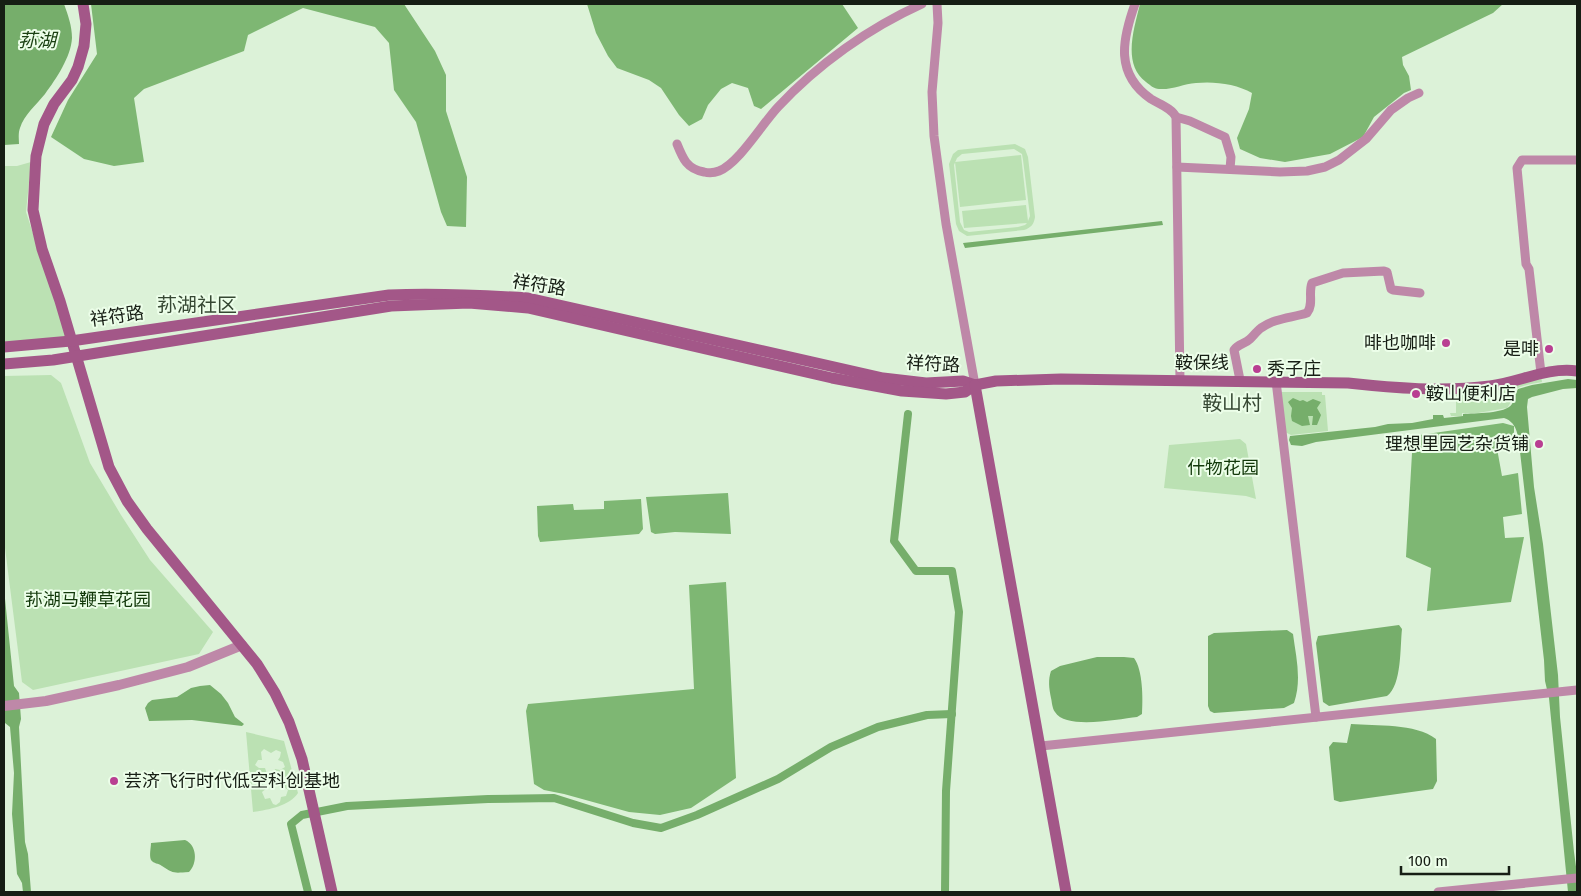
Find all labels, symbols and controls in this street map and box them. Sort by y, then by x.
water label: 荪湖 [18,29,59,52]
street label: 祥符路 [511,270,567,300]
district label: 荪湖社区 [157,293,237,317]
street label: 祥符路 [89,301,145,331]
place label: 啡也咖啡 [1364,332,1436,354]
marker: 啡也咖啡 [1440,337,1452,349]
place label: 是啡 [1503,338,1539,360]
marker: 是啡 [1543,343,1555,355]
street label: 祥符路 [905,352,961,376]
street label: 鞍保线 [1175,352,1229,374]
place label: 秀子庄 [1267,358,1321,380]
marker: 秀子庄 [1251,363,1263,375]
place label: 鞍山便利店 [1426,383,1516,405]
marker: 鞍山便利店 [1410,388,1422,400]
district label: 鞍山村 [1202,391,1262,415]
place label: 理想里园艺杂货铺 [1385,433,1529,455]
marker: 理想里园艺杂货铺 [1533,438,1545,450]
park label: 什物花园 [1187,457,1259,479]
park label: 荪湖马鞭草花园 [25,589,151,611]
place label: 芸济飞行时代低空科创基地 [124,770,340,792]
marker: 芸济飞行时代低空科创基地 [108,775,120,787]
scale bar [1401,844,1508,876]
text: 100 m [1408,852,1448,870]

